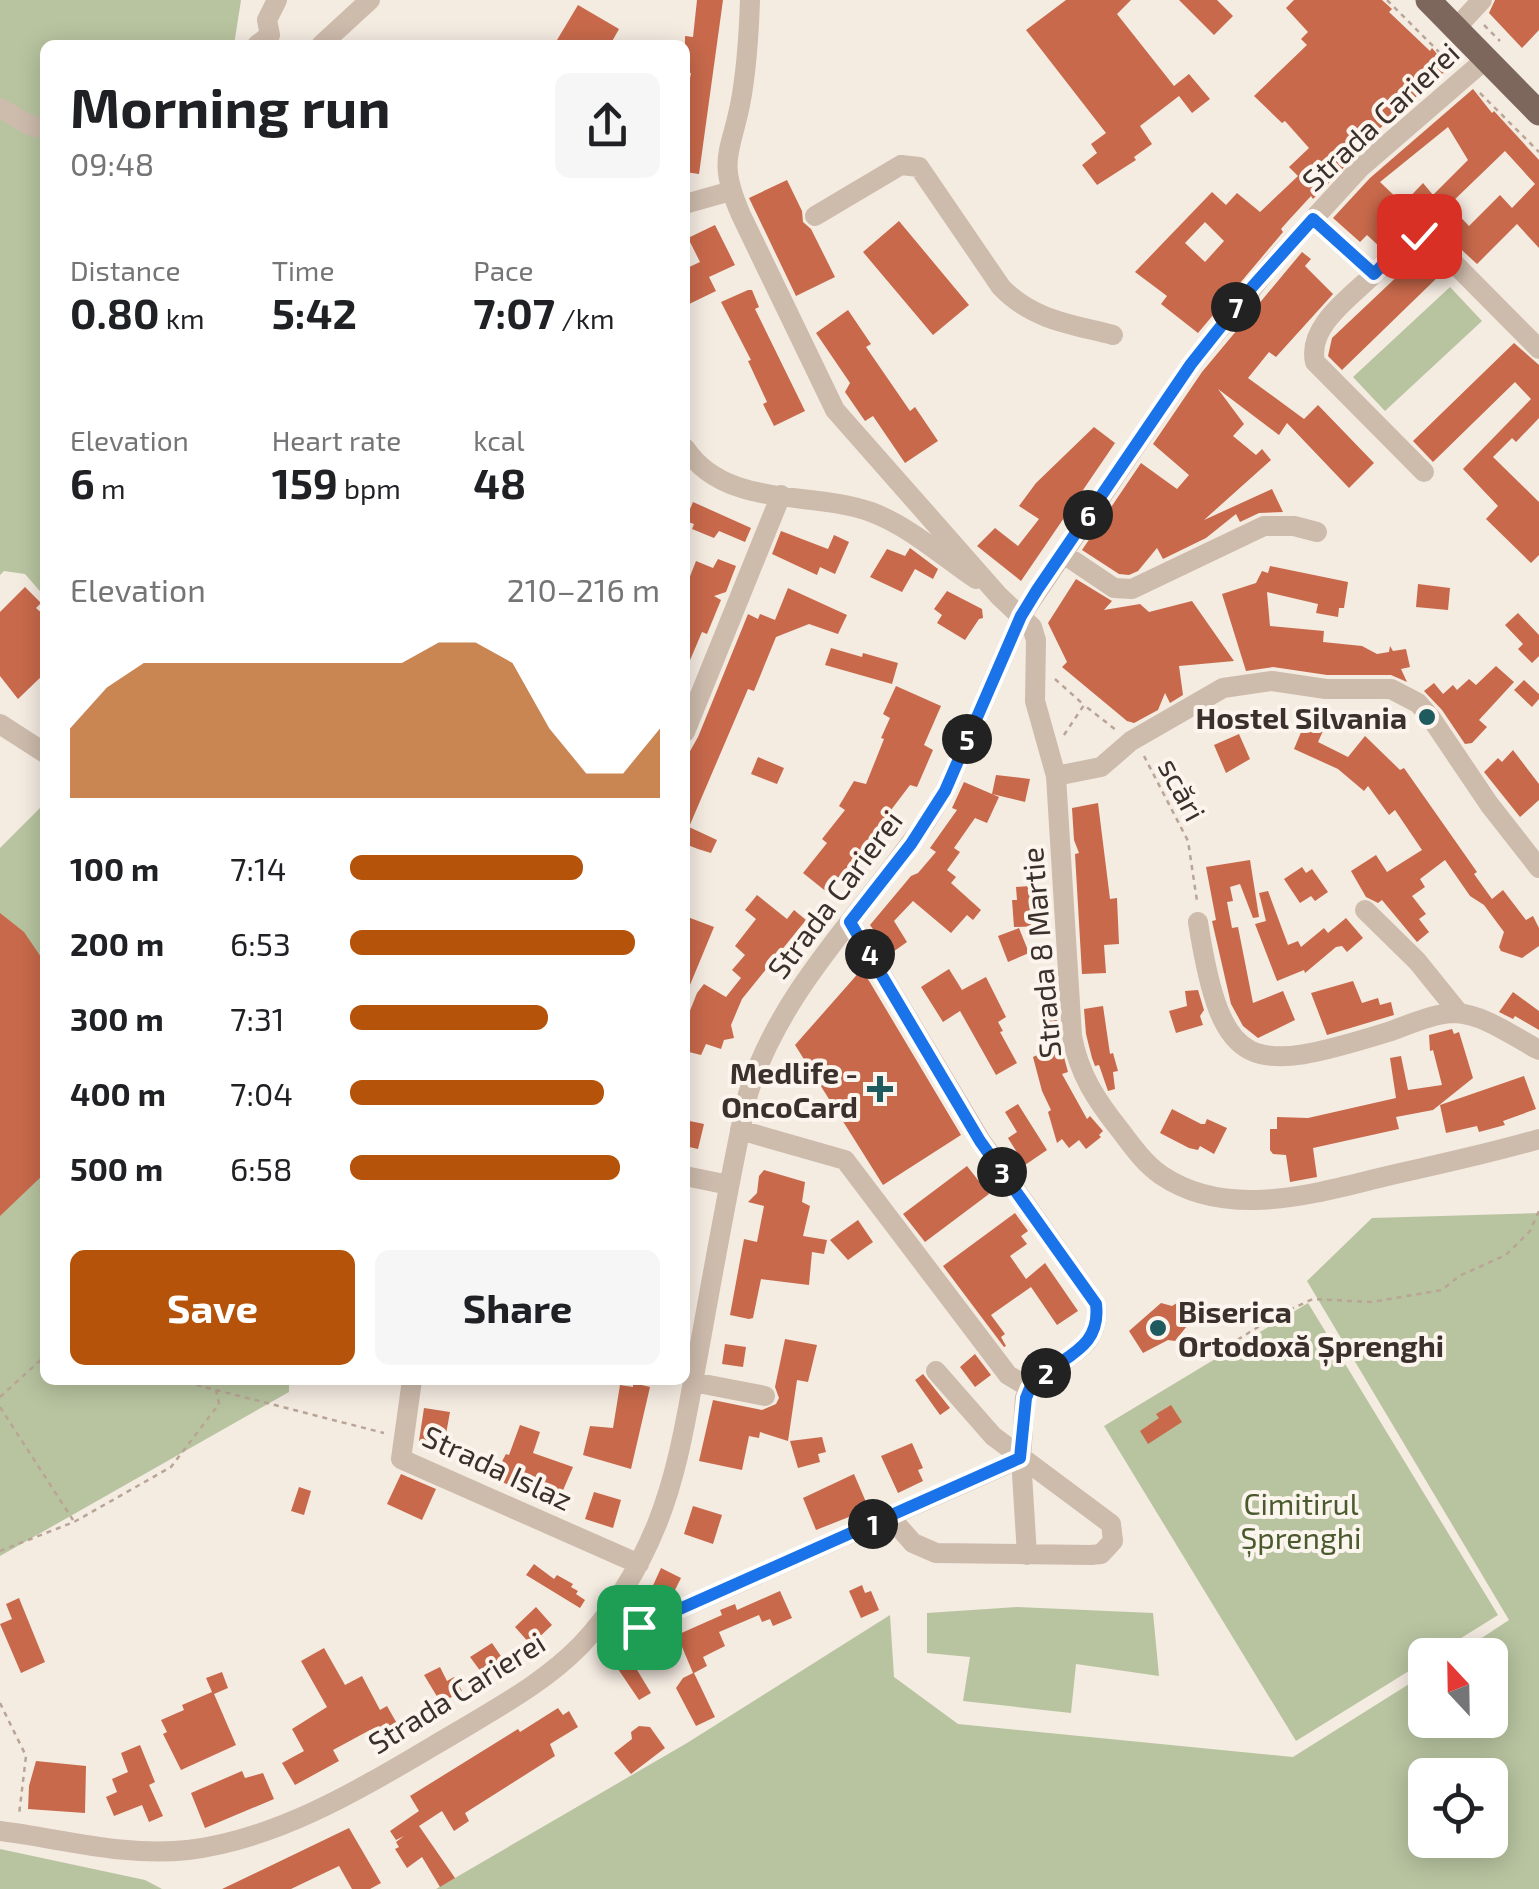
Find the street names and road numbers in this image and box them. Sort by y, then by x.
street label: Strada Carierei [1294,34,1466,198]
street label: scări [1152,751,1214,827]
street label: Strada Carierei [759,803,909,985]
street label: Strada 8 Martie [1013,846,1067,1060]
street label: Strada Islaz [418,1417,578,1517]
street label: Strada Carierei [361,1623,551,1761]

